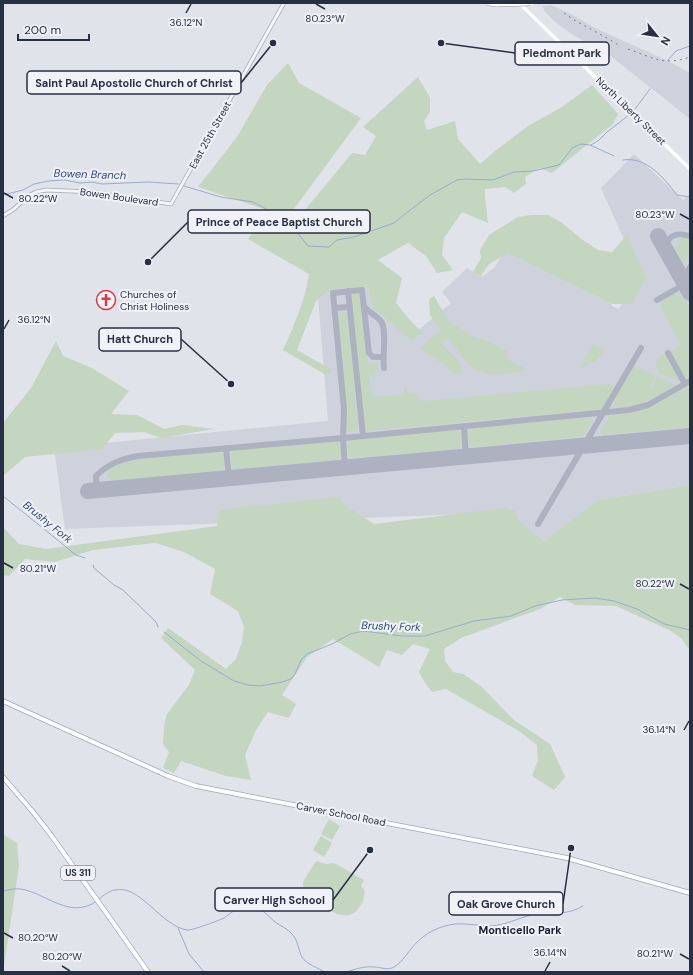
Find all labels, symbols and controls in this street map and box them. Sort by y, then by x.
text: 80.23°W [305,12,345,25]
scale bar [18,16,89,42]
text: 36.12°N [170,16,202,29]
north arrow [637,16,677,56]
text: 200 m [24,22,61,38]
text: N [658,34,674,48]
callout: Piedmont Park [515,42,609,65]
text: Piedmont Park [523,46,602,60]
callout: Saint Paul Apostolic Church of Christ [27,71,241,94]
street label: North Liberty Street [593,74,669,148]
text: Saint Paul Apostolic Church of Christ [35,76,233,90]
street label: East 25th Street [186,99,234,171]
water label: Bowen Branch [53,166,127,182]
street label: Bowen Boulevard [79,185,159,209]
text: 80.22°W [18,192,58,205]
text: 80.23°W [635,208,675,221]
callout: Prince of Peace Baptist Church [188,210,370,233]
text: Prince of Peace Baptist Church [196,215,362,229]
place label: Churches of Christ Holiness [120,288,189,313]
church icon: Churches of Christ Holiness [95,289,117,311]
text: 36.12°N [18,313,50,326]
callout: Hatt Church [99,328,181,351]
text: Hatt Church [107,332,173,346]
water label: Brushy Fork [20,498,76,546]
text: 80.21°W [20,562,57,575]
text: 80.22°W [635,577,675,590]
water label: Brushy Fork [361,618,421,634]
text: 36.14°N [642,723,676,736]
street label: Carver School Road [295,799,387,829]
road number: US 311 [61,866,95,880]
callout: Carver High School [215,888,333,911]
callout: Oak Grove Church [449,892,563,915]
text: Carver High School [223,893,325,907]
text: Oak Grove Church [457,897,555,911]
district label: Monticello Park [478,923,562,937]
text: 80.20°W [18,931,58,944]
text: 36.14°N [533,946,567,959]
text: 80.21°W [637,947,674,960]
text: 80.20°W [42,950,82,963]

